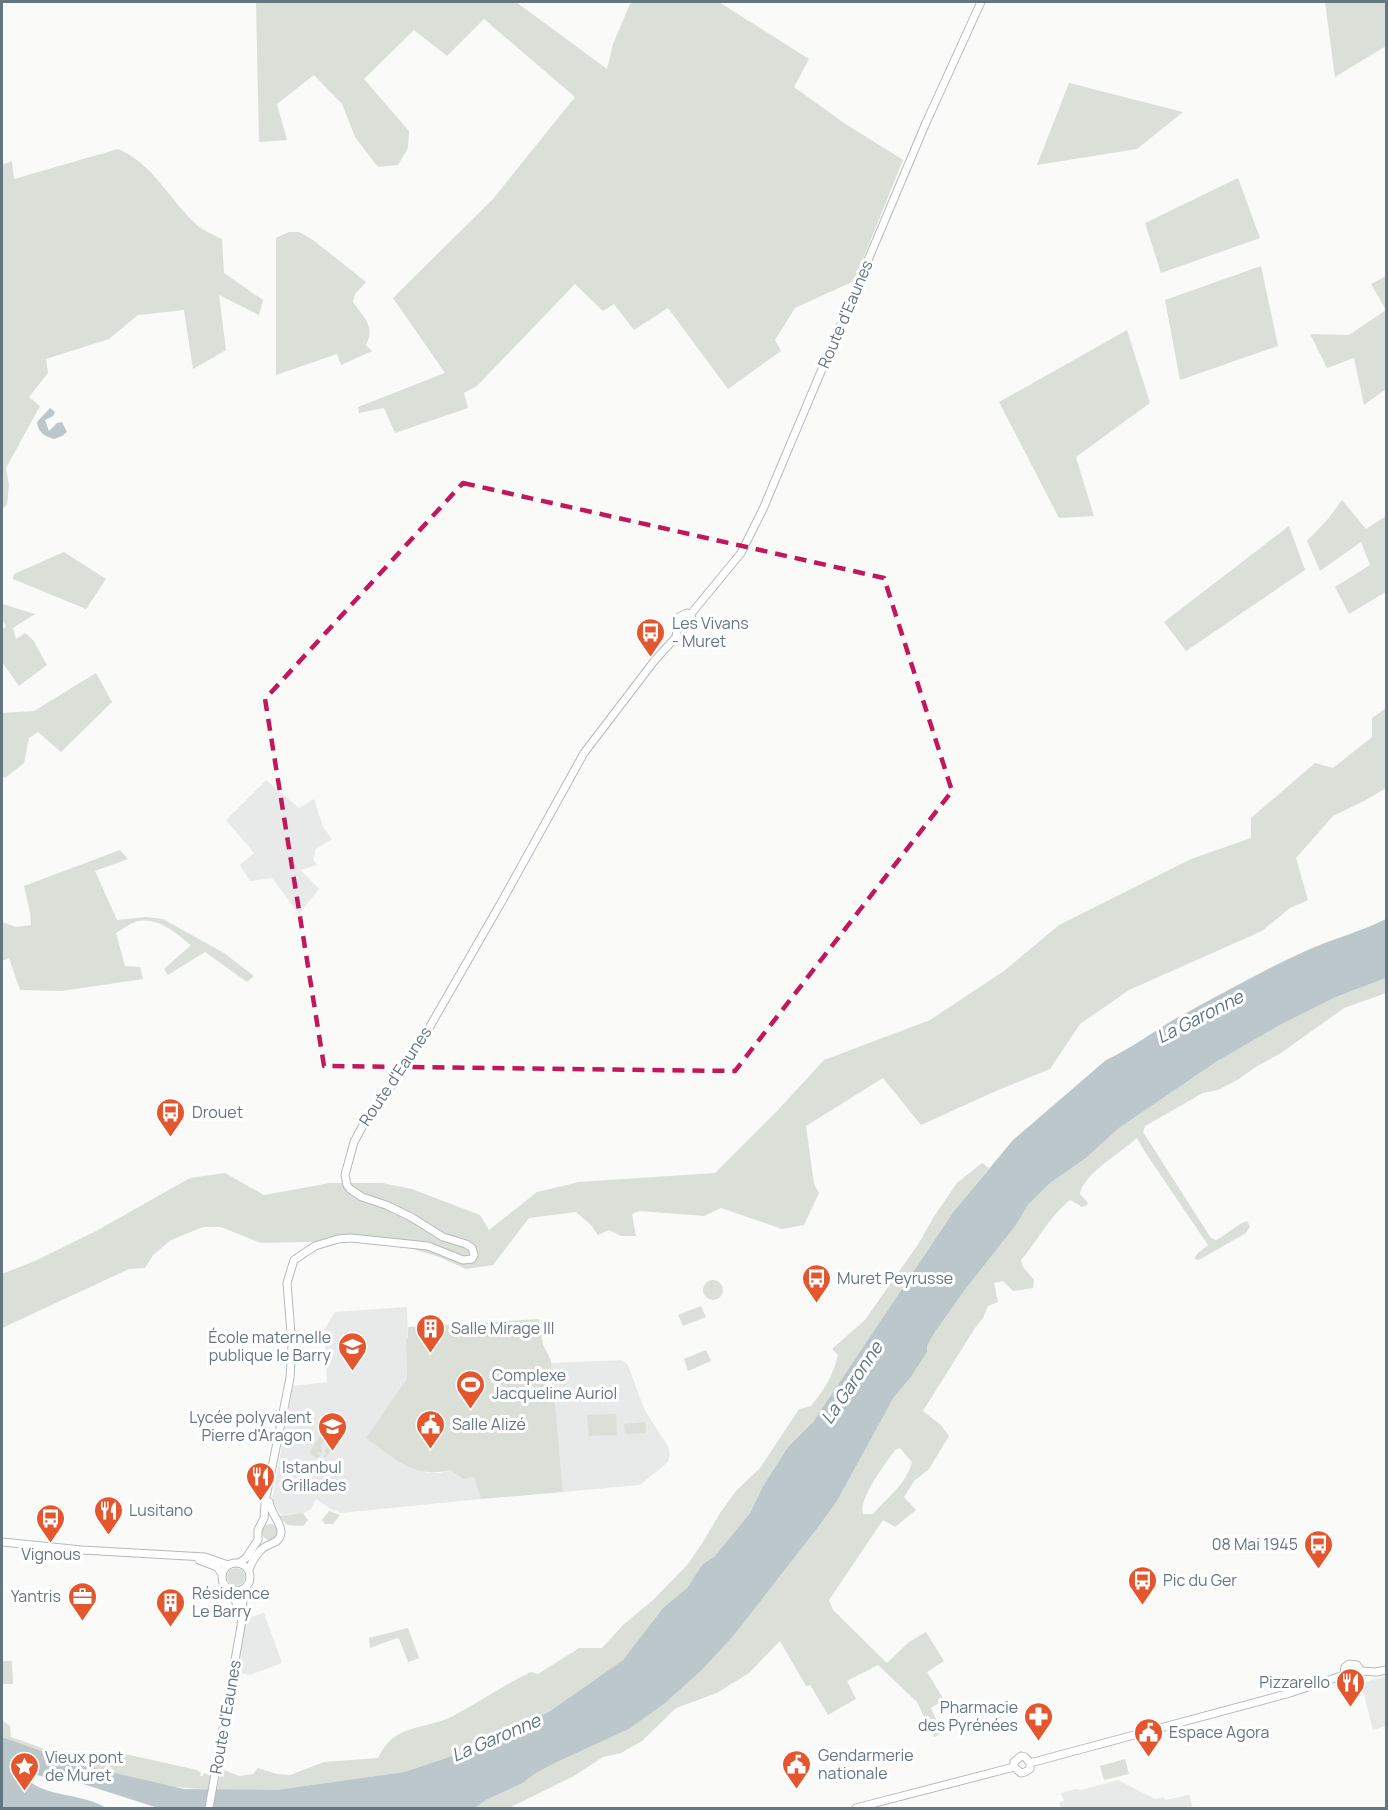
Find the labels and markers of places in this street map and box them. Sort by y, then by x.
place label: Les Vivans - Muret [672,612,749,652]
bus stop icon: Les Vivans - Muret [635,616,667,658]
bus stop icon: Drouet [155,1096,187,1138]
place label: Drouet [192,1101,243,1123]
bus stop icon: Muret Peyrusse [800,1262,832,1304]
place label: Muret Peyrusse [837,1267,953,1289]
building icon: Salle Mirage III [414,1312,446,1354]
place label: Salle Mirage III [451,1317,555,1339]
place label: École maternelle publique le Barry [208,1326,332,1366]
school or university icon: École maternelle publique le Barry [336,1330,368,1372]
place label: Complexe Jacqueline Auriol [492,1364,617,1404]
sports icon: Complexe Jacqueline Auriol [455,1368,487,1410]
place label: Lycée polyvalent Pierre d'Aragon [189,1406,312,1446]
public building icon: Salle Alizé [415,1408,447,1450]
school or university icon: Lycée polyvalent Pierre d'Aragon [317,1410,349,1452]
place label: Salle Alizé [452,1413,526,1435]
place label: Istanbul Grillades [282,1456,346,1496]
restaurant icon: Istanbul Grillades [245,1460,277,1502]
restaurant icon: Lusitano [92,1494,124,1536]
place label: Lusitano [129,1499,193,1521]
bus stop icon: Vignous [35,1502,67,1544]
bus stop icon: 08 Mai 1945 [1303,1528,1335,1570]
place label: 08 Mai 1945 [1212,1533,1298,1555]
place label: Vignous [21,1543,81,1565]
bus stop icon: Pic du Ger [1126,1564,1158,1606]
place label: Pic du Ger [1163,1569,1237,1591]
office icon: Yantris [66,1580,98,1622]
place label: Résidence Le Barry [192,1582,270,1622]
place label: Yantris [11,1585,61,1607]
building icon: Résidence Le Barry [155,1586,187,1628]
restaurant icon: Pizzarello [1335,1666,1367,1708]
place label: Pizzarello [1259,1671,1330,1693]
place label: Pharmacie des Pyrénées [918,1696,1018,1736]
pharmacy icon: Pharmacie des Pyrénées [1023,1700,1055,1742]
public building icon: Espace Agora [1132,1716,1164,1758]
place label: Espace Agora [1169,1721,1269,1743]
place label: Gendarmerie nationale [818,1744,914,1784]
place label: Vieux pont de Muret [45,1746,123,1786]
public building icon: Gendarmerie nationale [781,1748,813,1790]
place icon: Vieux pont de Muret [8,1750,40,1792]

